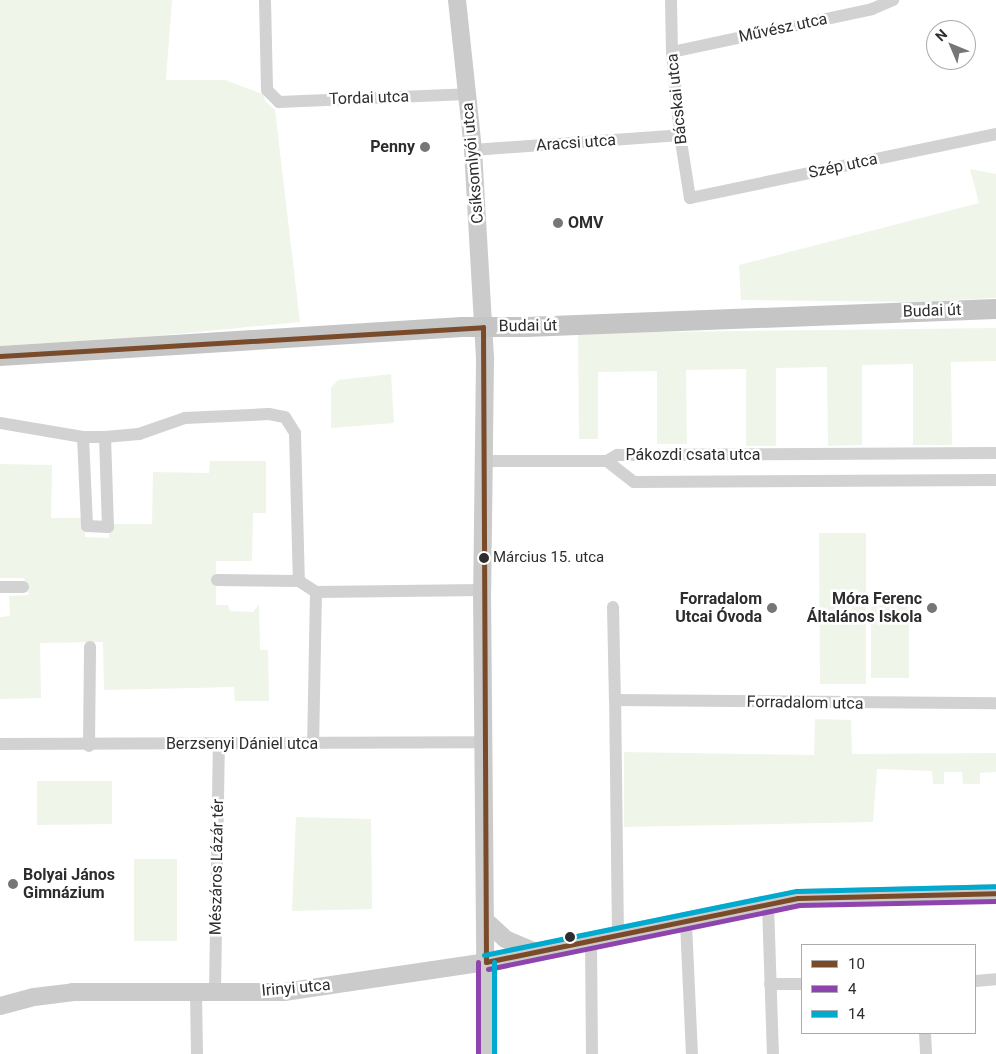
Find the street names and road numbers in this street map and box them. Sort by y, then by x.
street label: Művész utca [737,9,829,47]
street label: Bácskai utca [663,53,691,145]
street label: Tordai utca [329,87,409,109]
street label: Csíksomlyói utca [458,102,488,224]
street label: Aracsi utca [535,131,617,155]
street label: Szép utca [807,149,879,183]
street label: Budai út [902,300,962,322]
street label: Budai út [499,316,557,336]
street label: Pákozdi csata utca [626,445,760,465]
street label: Forradalom utca [746,692,864,714]
street label: Berzsenyi Dániel utca [166,734,318,754]
street label: Mészáros Lázár tér [206,799,228,935]
street label: Irinyi utca [261,975,331,1001]

